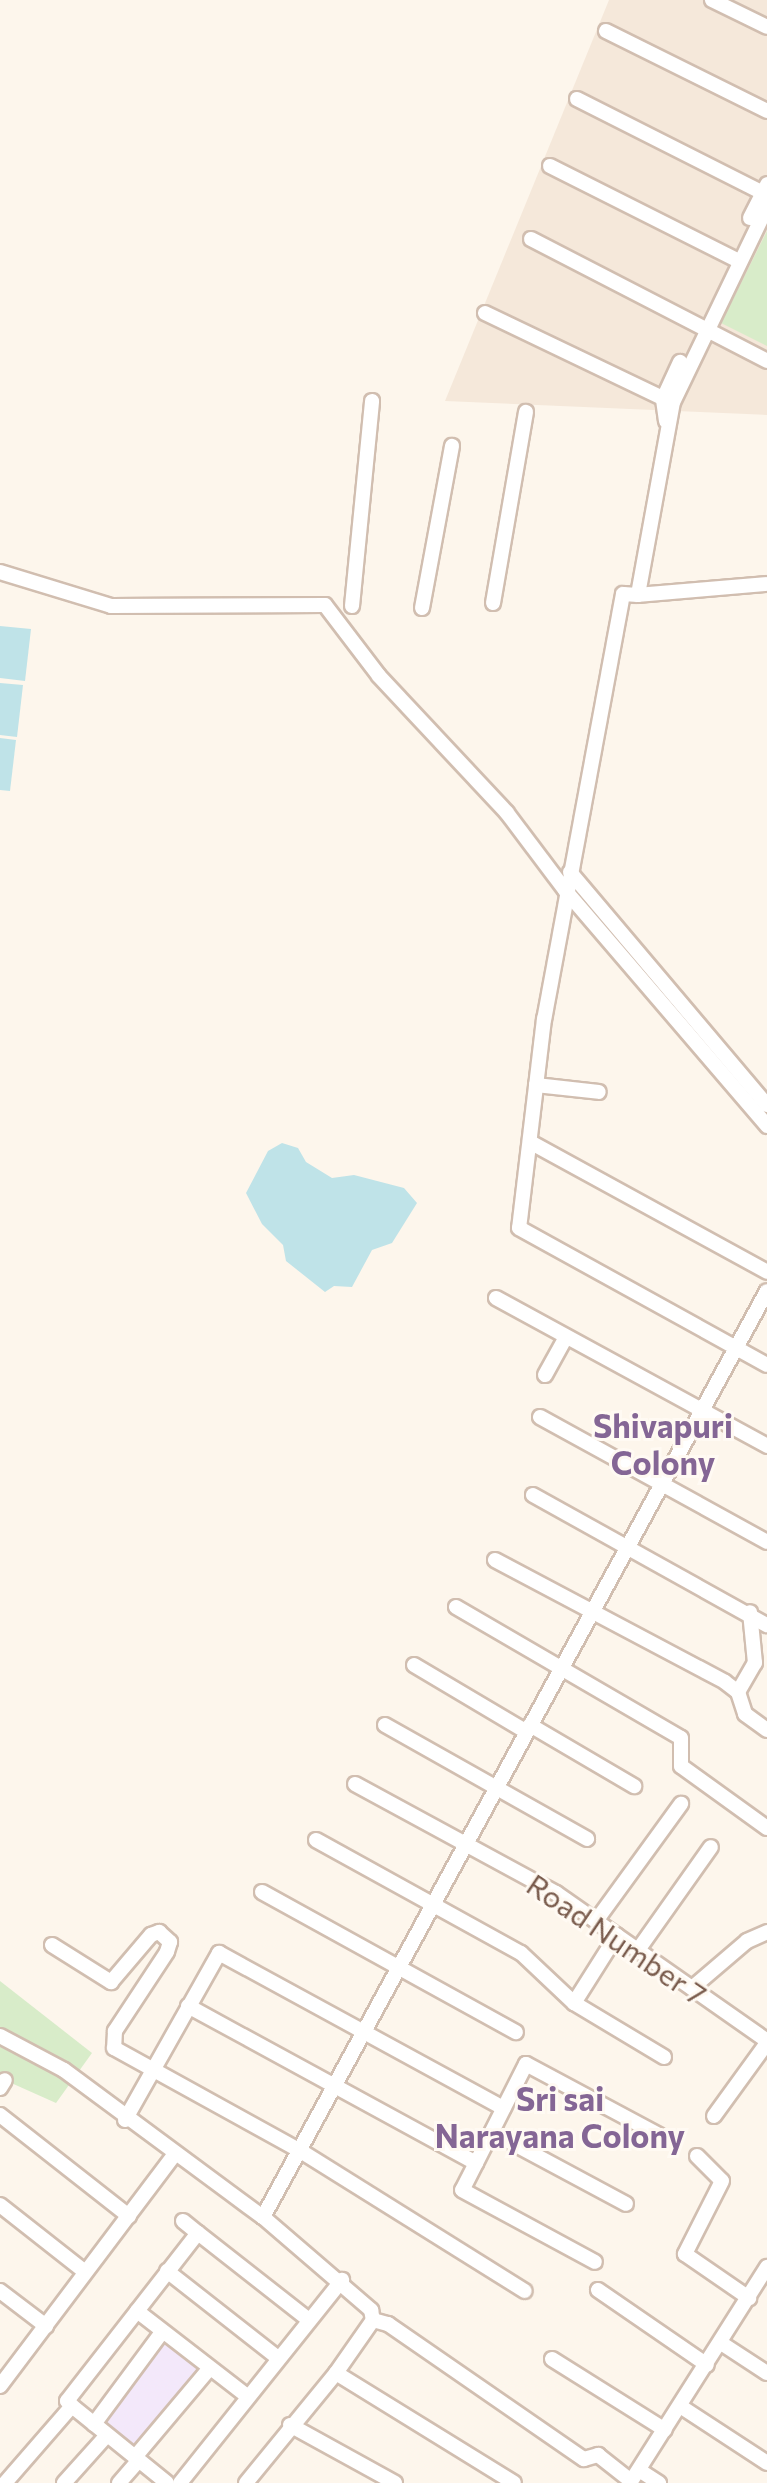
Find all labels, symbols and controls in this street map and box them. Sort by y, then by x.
district label: Shivapuri Colony [593,1407,733,1482]
street label: Road Number 7 [521,1866,713,2012]
district label: Sri sai Narayana Colony [435,2080,685,2155]

